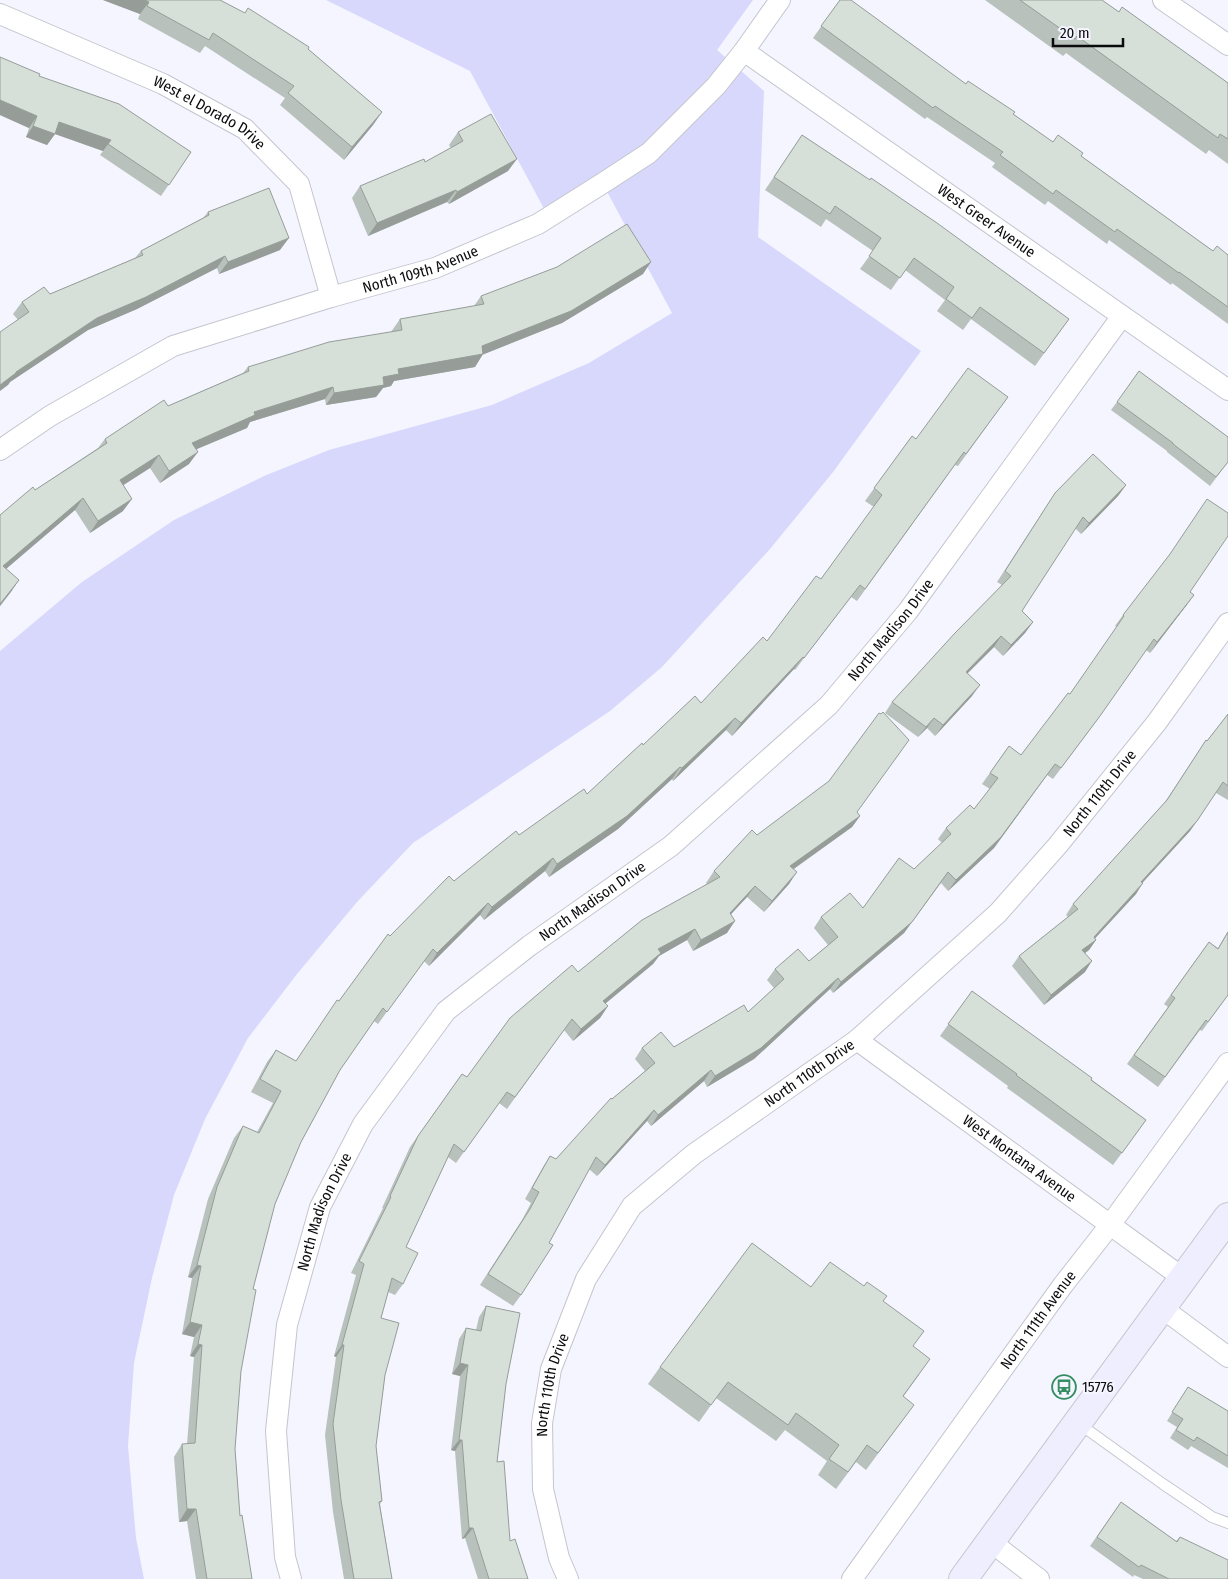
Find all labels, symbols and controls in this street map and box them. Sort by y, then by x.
scale bar [1053,15,1123,47]
text: 20 m [1060,24,1090,42]
street label: West el Dorado Drive [151,72,269,153]
street label: West Greer Avenue [934,180,1039,261]
street label: North 109th Avenue [360,242,481,297]
street label: North Madison Drive [844,575,937,685]
street label: North 110th Drive [1059,746,1140,840]
street label: North Madison Drive [536,858,649,945]
street label: North 110th Drive [761,1036,858,1111]
street label: West Montana Avenue [959,1111,1080,1206]
street label: North Madison Drive [293,1150,355,1273]
street label: North 111th Avenue [997,1267,1080,1373]
street label: North 110th Drive [533,1331,573,1437]
bus stop icon: 15776 [1051,1374,1077,1400]
place label: 15776 [1082,1378,1114,1396]

